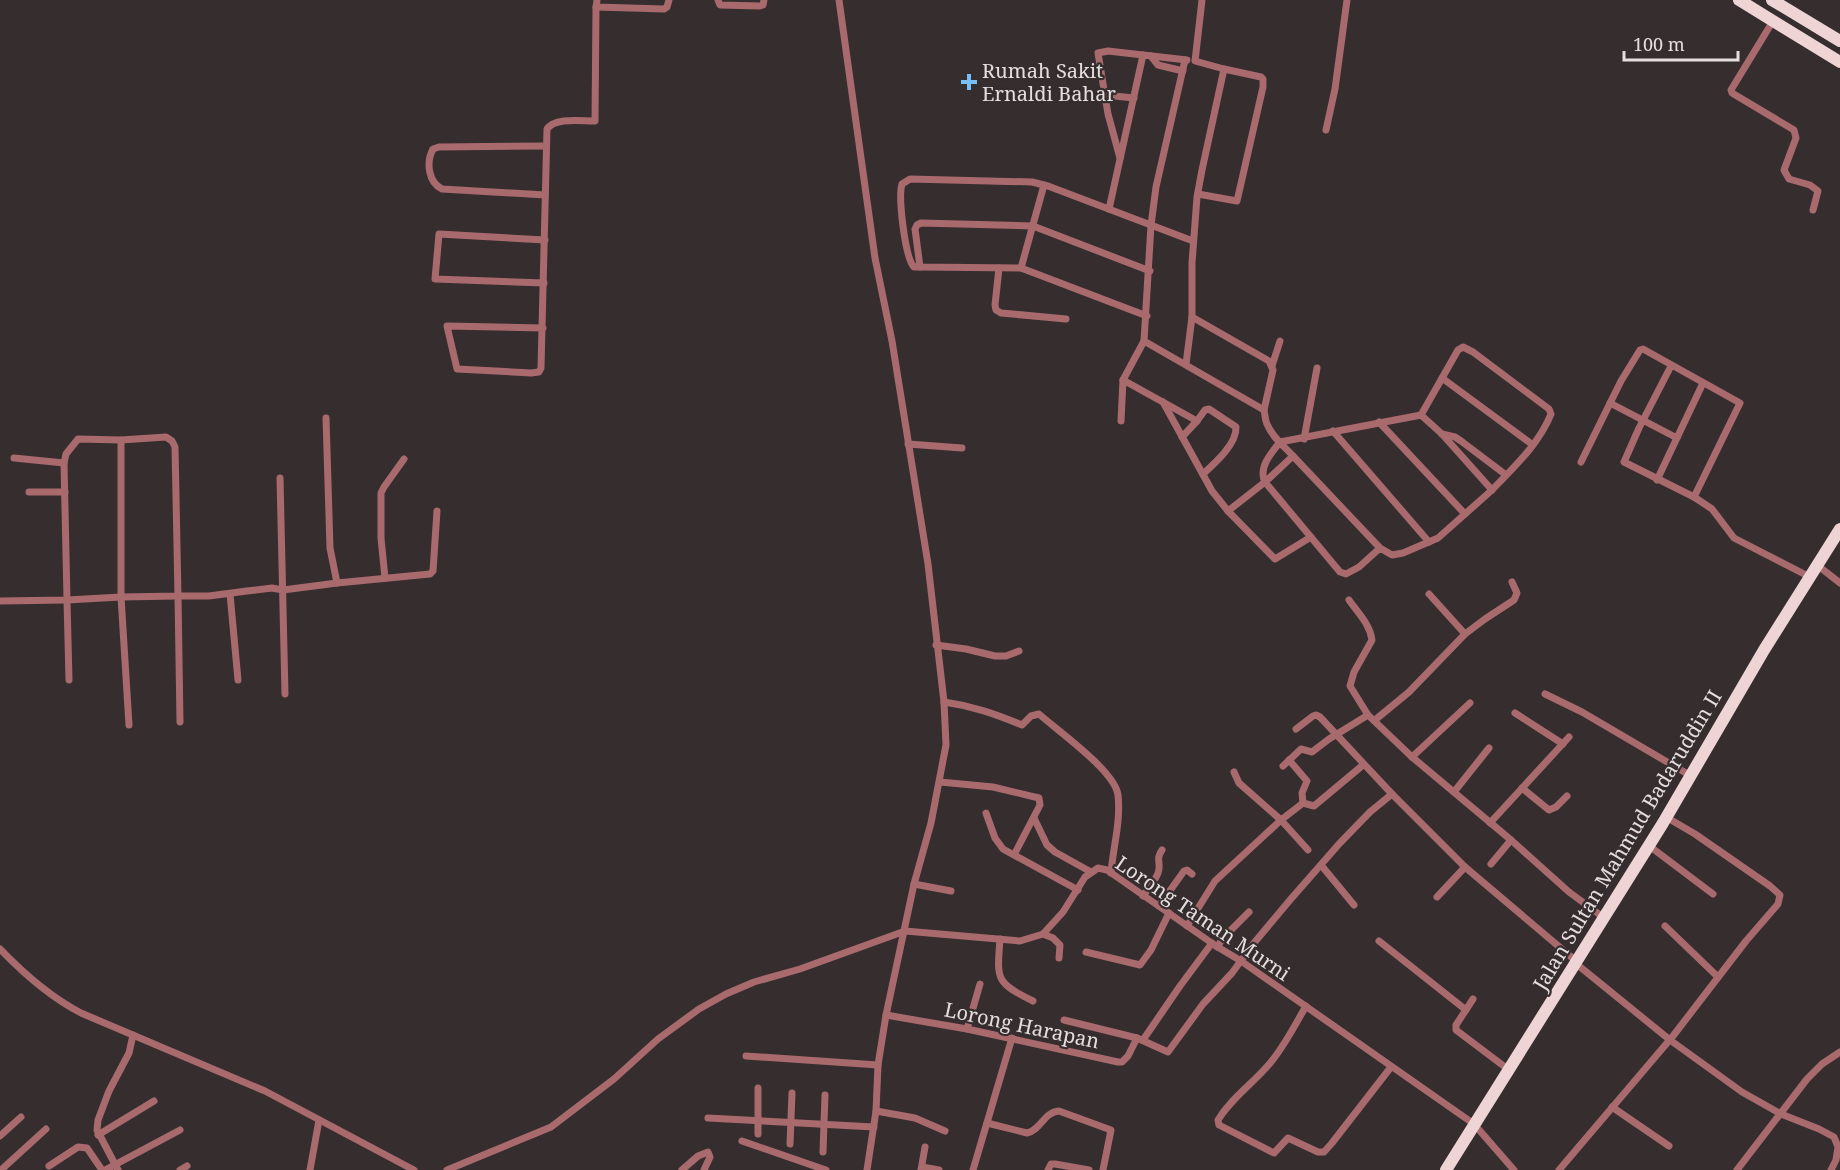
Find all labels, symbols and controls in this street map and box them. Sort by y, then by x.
scale bar [1624,24,1738,62]
text: 100 m [1633,32,1685,56]
place label: Rumah Sakit Ernaldi Bahar [982,57,1116,107]
marker: Rumah Sakit Ernaldi Bahar [960,73,978,91]
street label: Jalan Sultan Mahmud Badaruddin II [1526,685,1728,996]
street label: Lorong Taman Murni [1110,849,1296,987]
street label: Lorong Harapan [942,995,1102,1055]

